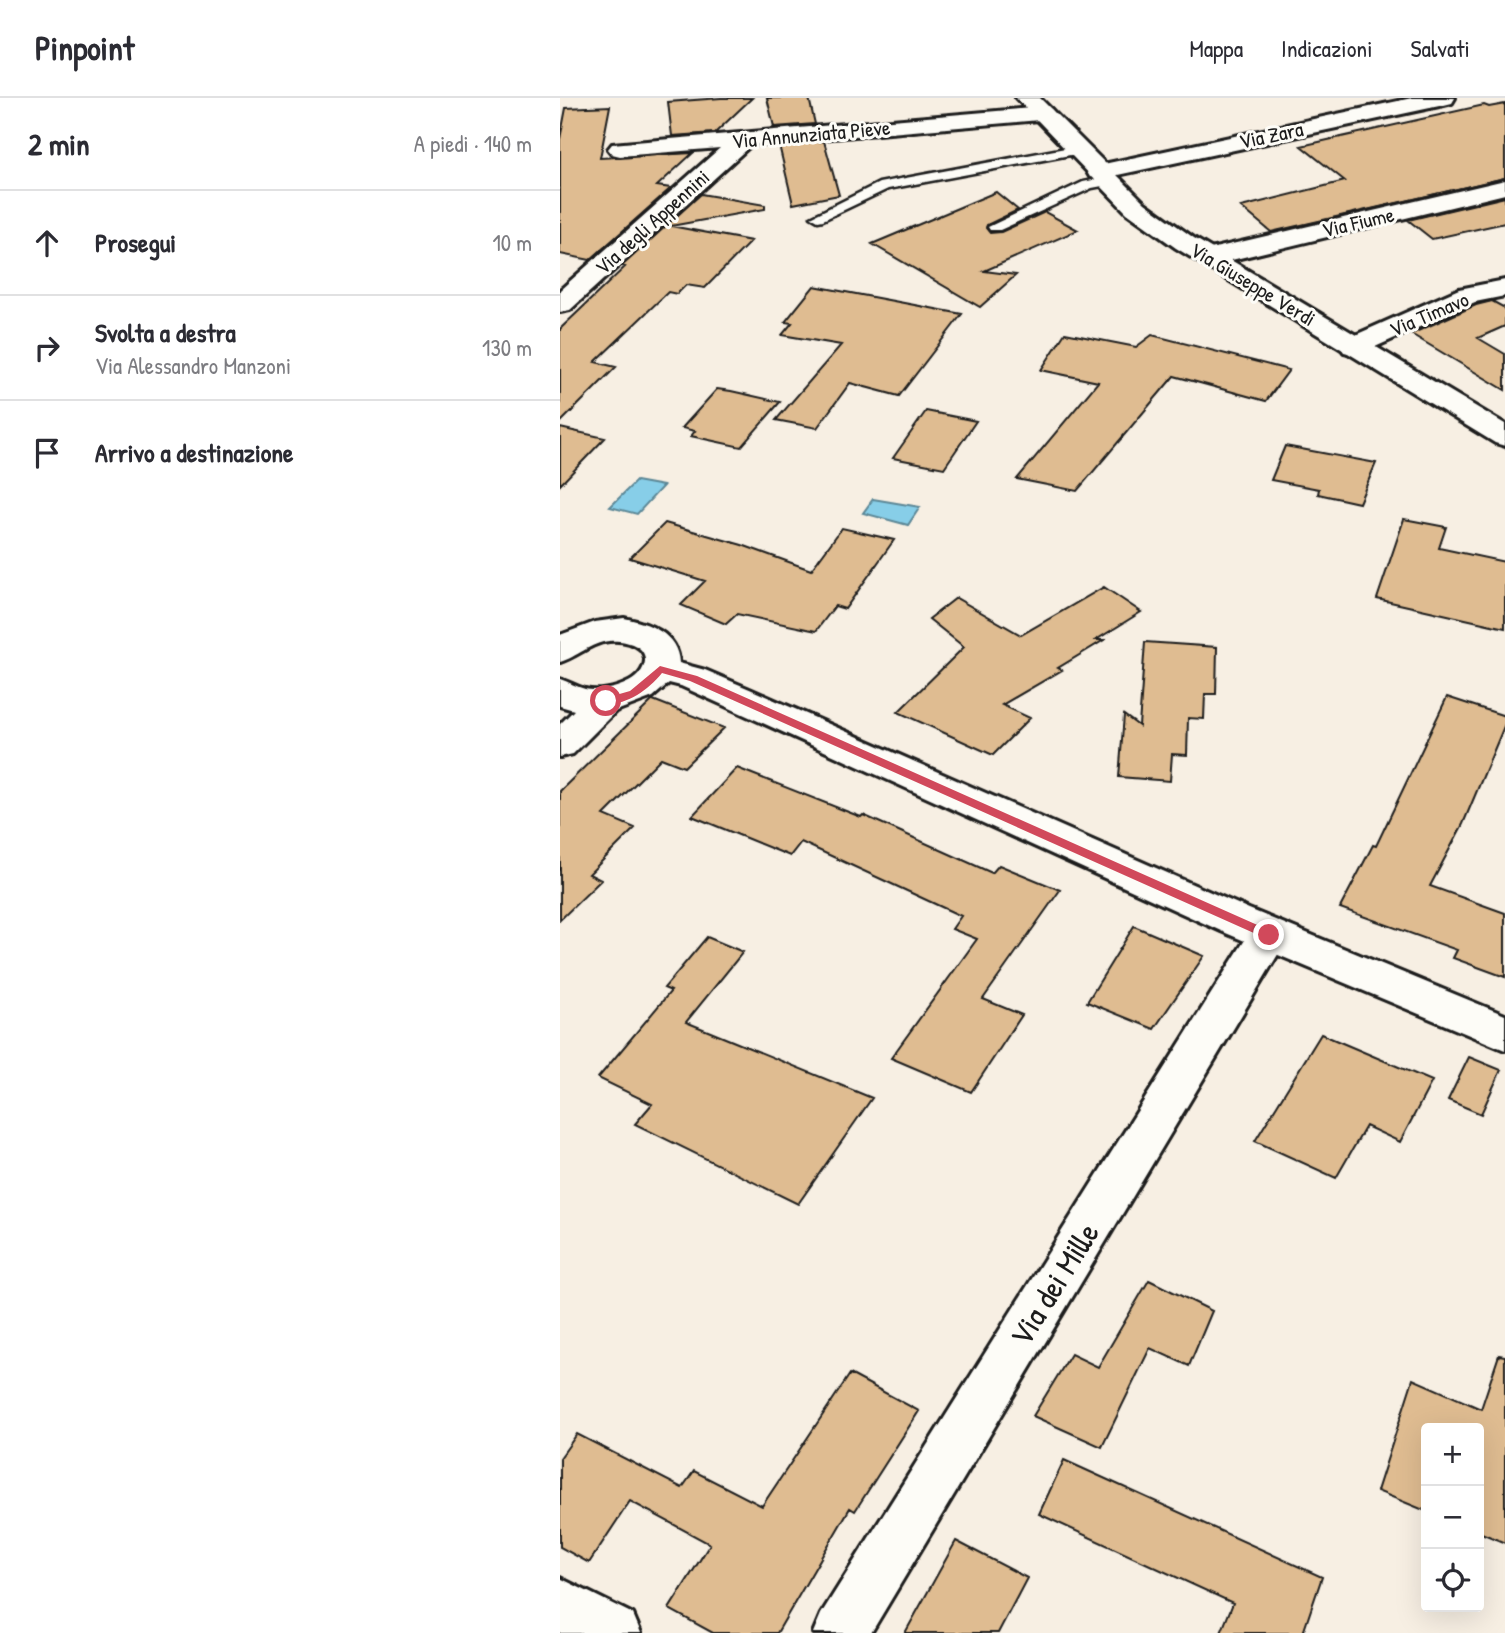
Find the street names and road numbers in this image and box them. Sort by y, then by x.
street label: Via Annunziata Pieve [731,113,891,155]
street label: Via Zara [1236,114,1306,156]
street label: Via degli Appennini [588,163,716,281]
street label: Via Fiume [1319,200,1397,244]
street label: Via Giuseppe Verdi [1185,235,1321,333]
street label: Via Timavo [1385,284,1473,344]
street label: Via dei Mille [999,1214,1109,1354]

